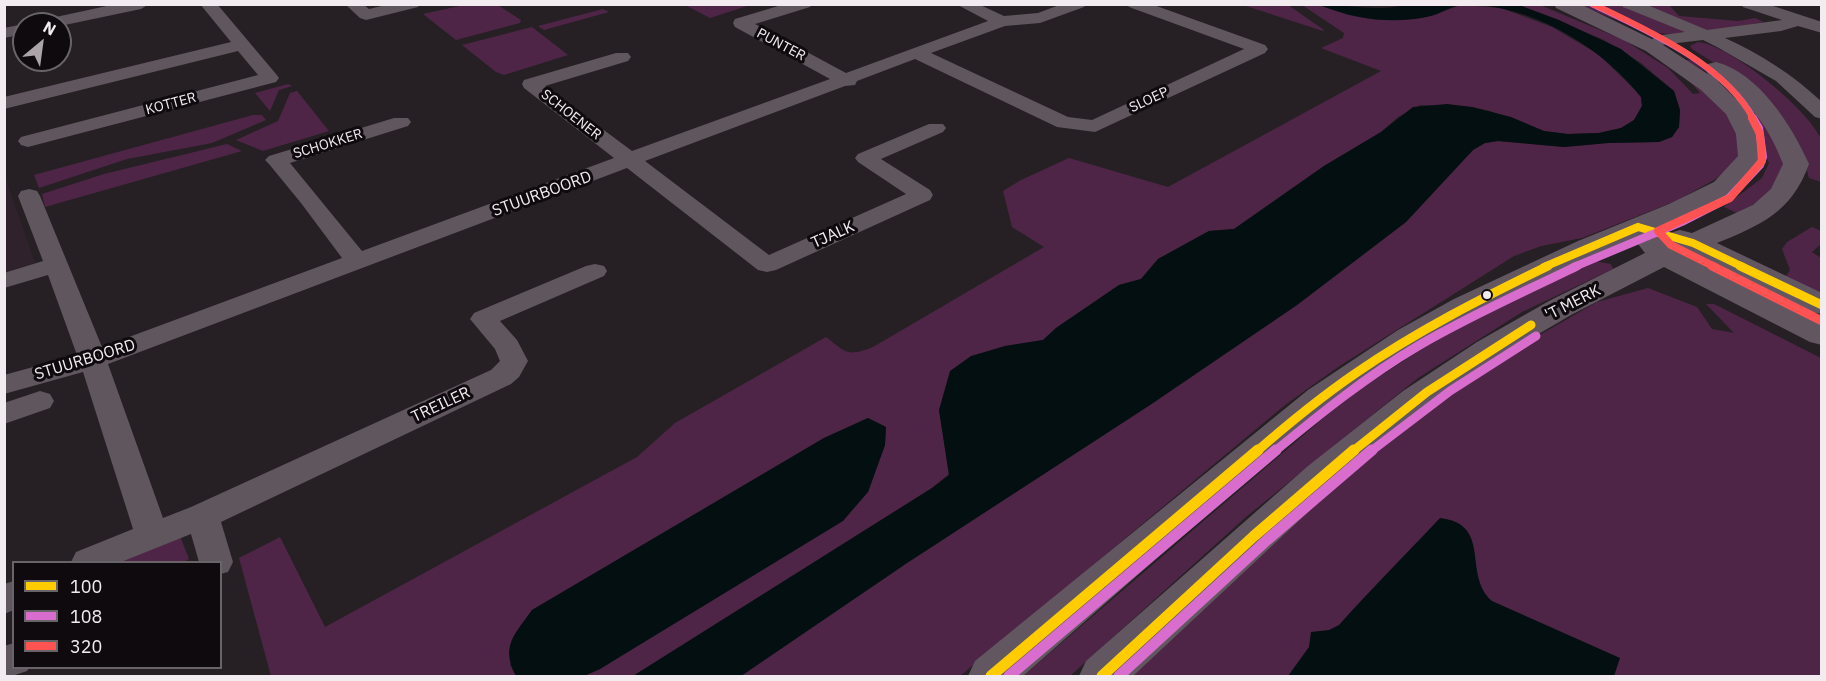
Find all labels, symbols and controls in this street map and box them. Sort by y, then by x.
north arrow [12,12,72,72]
text: N [40,16,60,40]
street label: PUNTER [754,25,808,65]
street label: SLOEP [1127,84,1171,116]
street label: SCHOENER [538,86,604,144]
street label: KOTTER [144,89,198,119]
street label: SCHOKKER [291,126,365,162]
street label: STUURBOORD [490,167,594,221]
street label: TJALK [809,217,857,253]
street label: 'T MERK [1542,281,1604,325]
unlabelled marker [1481,289,1493,301]
street label: STUURBOORD [32,336,138,384]
street label: TREILER [409,383,473,427]
legend [12,561,222,669]
text: 100 [70,575,102,598]
text: 108 [70,605,102,628]
text: 320 [70,635,102,658]

